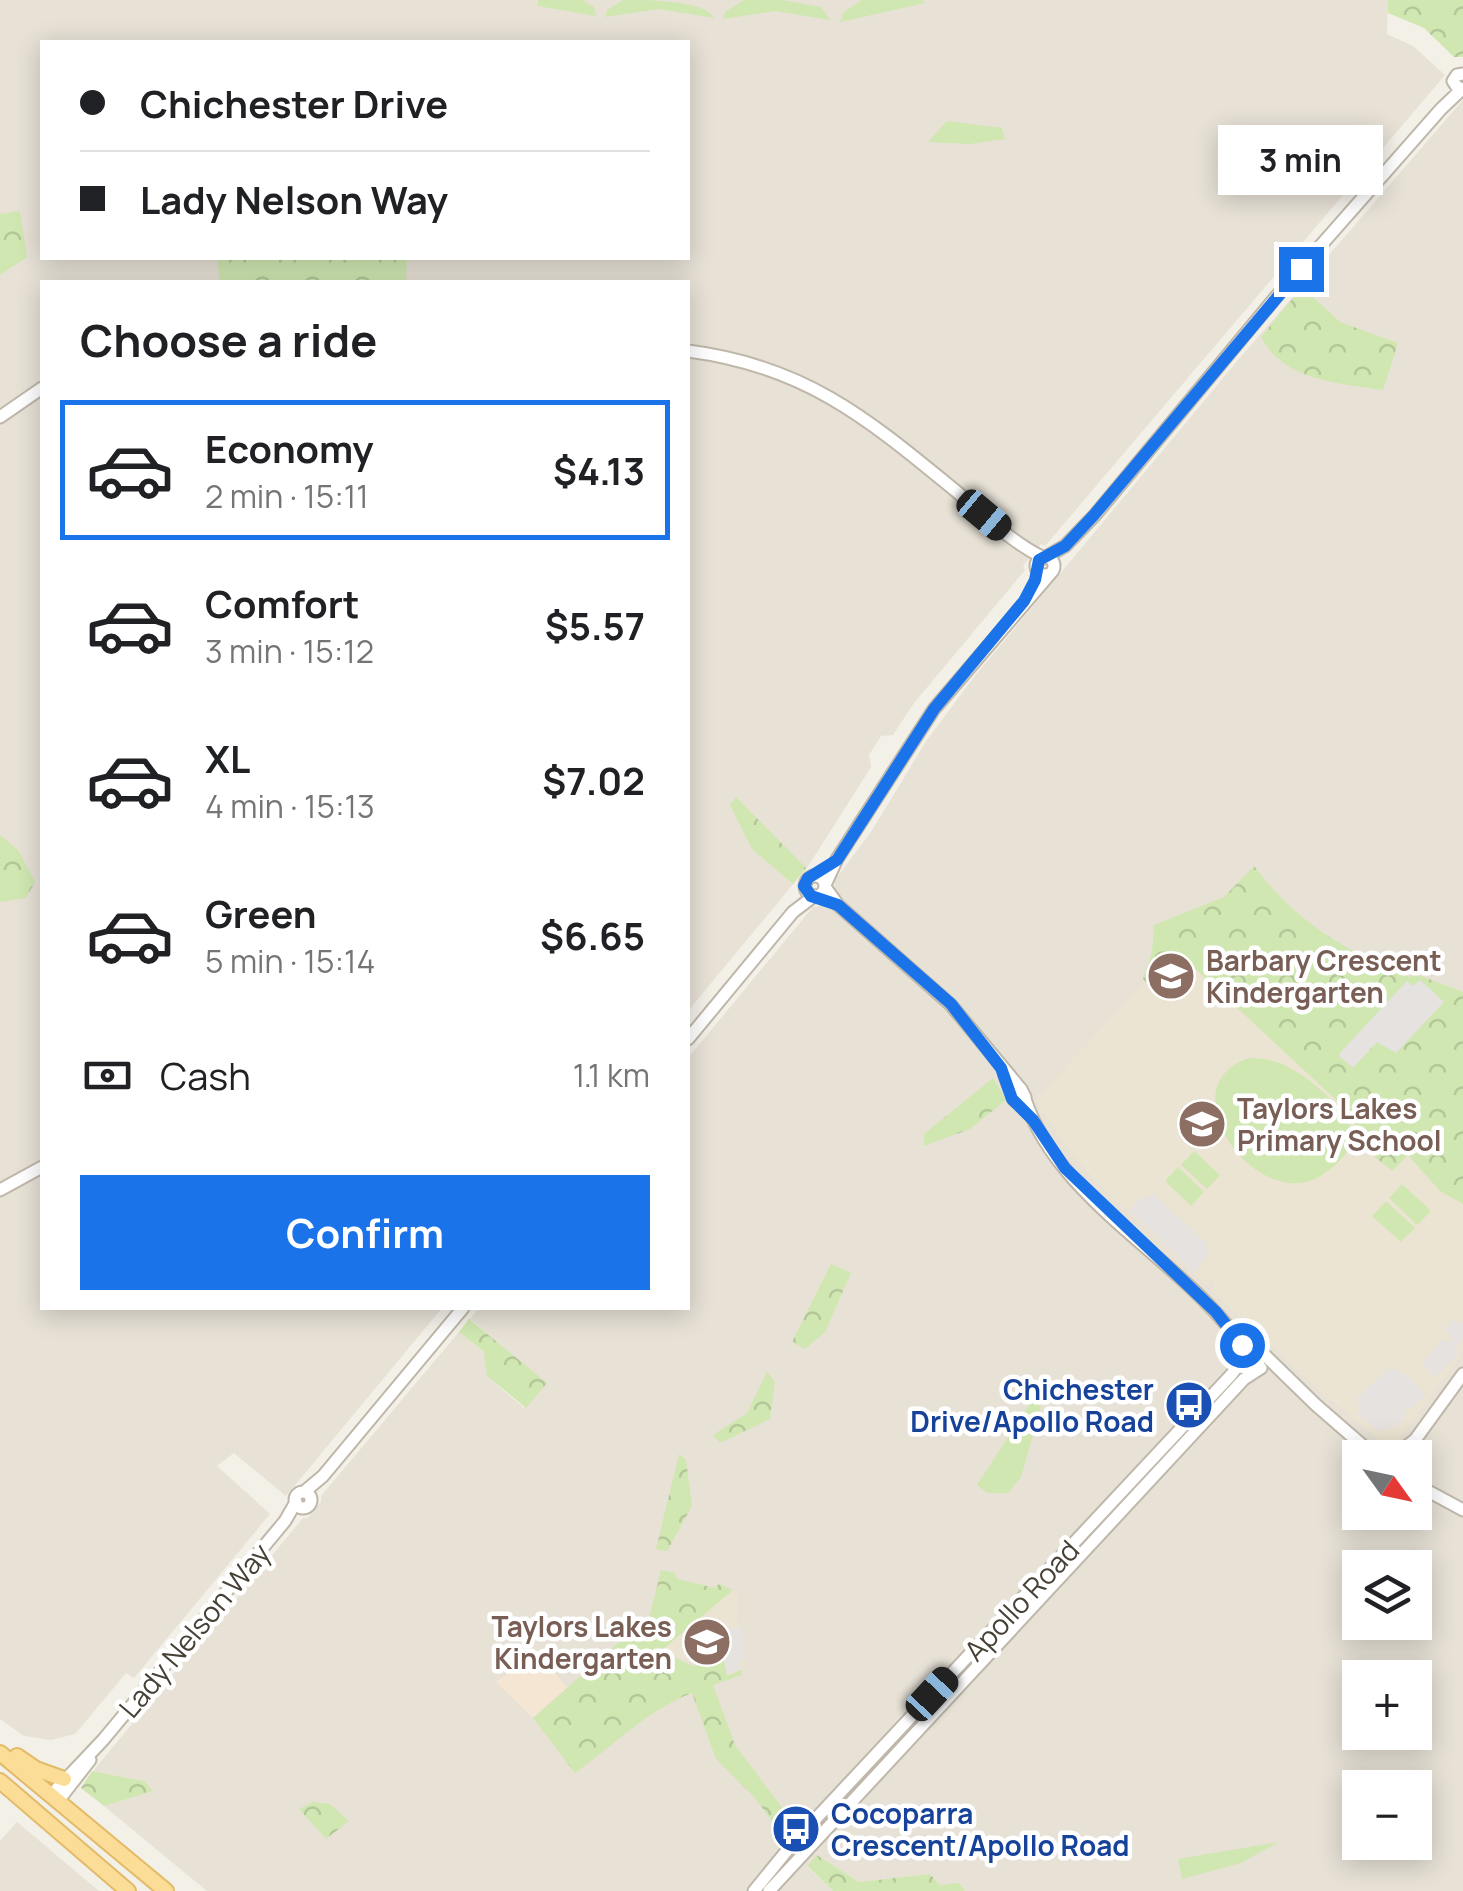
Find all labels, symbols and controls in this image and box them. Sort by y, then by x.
text: Chichester Drive [140,77,448,129]
callout: 3 min [1218,124,1384,194]
text: 3 min [1259,138,1342,182]
text: Lady Nelson Way [140,173,448,225]
route end [1279,247,1324,292]
text: Choose a ride [80,309,377,371]
text: Economy [205,422,374,474]
icon: car [85,425,175,515]
text: $4.13 [553,444,645,496]
text: 2 min · 15:11 [205,474,369,518]
car [951,484,1017,546]
text: Comfort [205,577,359,629]
icon: car [85,580,175,670]
text: $5.57 [545,599,645,651]
text: 3 min · 15:12 [205,629,374,673]
text: XL [205,732,250,784]
icon: car [85,735,175,825]
text: $7.02 [542,754,645,806]
text: 4 min · 15:13 [205,784,375,828]
text: Green [205,887,317,939]
icon: car [85,890,175,980]
text: $6.65 [540,909,645,961]
text: 5 min · 15:14 [205,939,375,983]
place label: Barbary Crescent Kindergarten [1206,941,1442,1011]
school or university icon: Barbary Crescent Kindergarten [1145,950,1197,1002]
icon: cash [80,1048,135,1103]
text: Cash [160,1049,251,1101]
text: 1.1 km [573,1053,650,1097]
place label: Taylors Lakes Primary School [1237,1089,1442,1159]
school or university icon: Taylors Lakes Primary School [1176,1098,1228,1150]
button: Confirm [80,1175,650,1290]
route start [1220,1323,1265,1368]
place label: Chichester Drive/Apollo Road [910,1370,1154,1440]
bus stop icon: Chichester Drive/Apollo Road [1163,1379,1215,1431]
north arrow [1342,1440,1432,1530]
map controls [1342,1440,1432,1860]
street label: Apollo Road [955,1531,1087,1669]
street label: Lady Nelson Way [110,1535,278,1725]
button: layers [1342,1550,1432,1640]
place label: Taylors Lakes Kindergarten [492,1607,672,1677]
school or university icon: Taylors Lakes Kindergarten [681,1616,733,1668]
button: + [1342,1660,1432,1750]
car [901,1662,963,1726]
button: − [1342,1770,1432,1860]
place label: Cocoparra Crescent/Apollo Road [831,1794,1130,1864]
bus stop icon: Cocoparra Crescent/Apollo Road [770,1803,822,1855]

